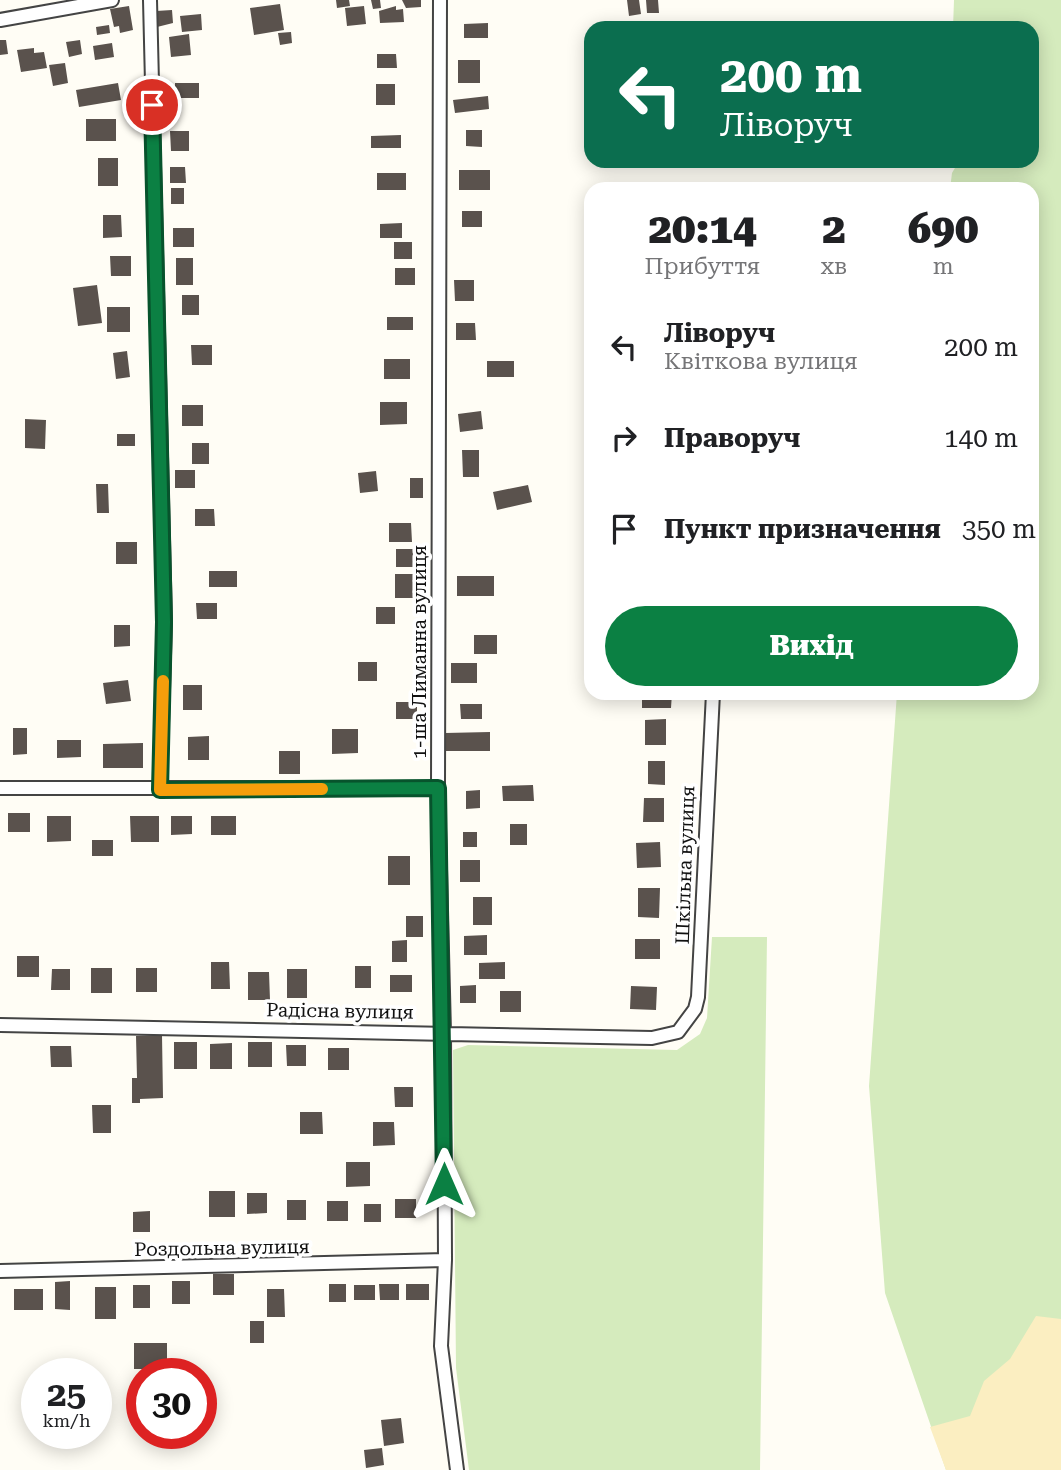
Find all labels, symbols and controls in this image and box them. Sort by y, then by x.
text: 200 m [720,47,862,104]
icon: left [605,49,696,140]
pin [122,75,182,135]
icon: arrive [133,86,171,124]
text: Ліворуч [720,106,853,144]
text: 20:14 [648,204,756,253]
text: 2 [822,204,846,253]
text: 690 [908,204,978,253]
text: Прибуття [645,253,760,280]
text: хв [821,253,847,280]
text: m [933,253,954,280]
text: Ліворуч [664,318,775,348]
icon: left [605,328,643,366]
text: 200 m [944,332,1018,362]
text: Квіткова вулиця [664,348,858,375]
icon: right [605,419,643,457]
text: Праворуч [664,423,800,453]
text: 140 m [944,423,1018,453]
icon: arrive [605,510,643,548]
text: Пункт призначення [664,514,941,544]
text: 350 m [962,514,1036,544]
street label: 1-ша Лиманна вулиця [408,545,431,759]
button: Вихід [605,606,1018,686]
street label: Шкільна вулиця [671,785,699,945]
street label: Радісна вулиця [266,998,414,1024]
position arrow [407,1147,481,1221]
street label: Роздольна вулиця [134,1235,310,1261]
speed limit sign: 30 [126,1358,217,1449]
text: 25 [47,1374,86,1415]
text: km/h [42,1410,91,1431]

